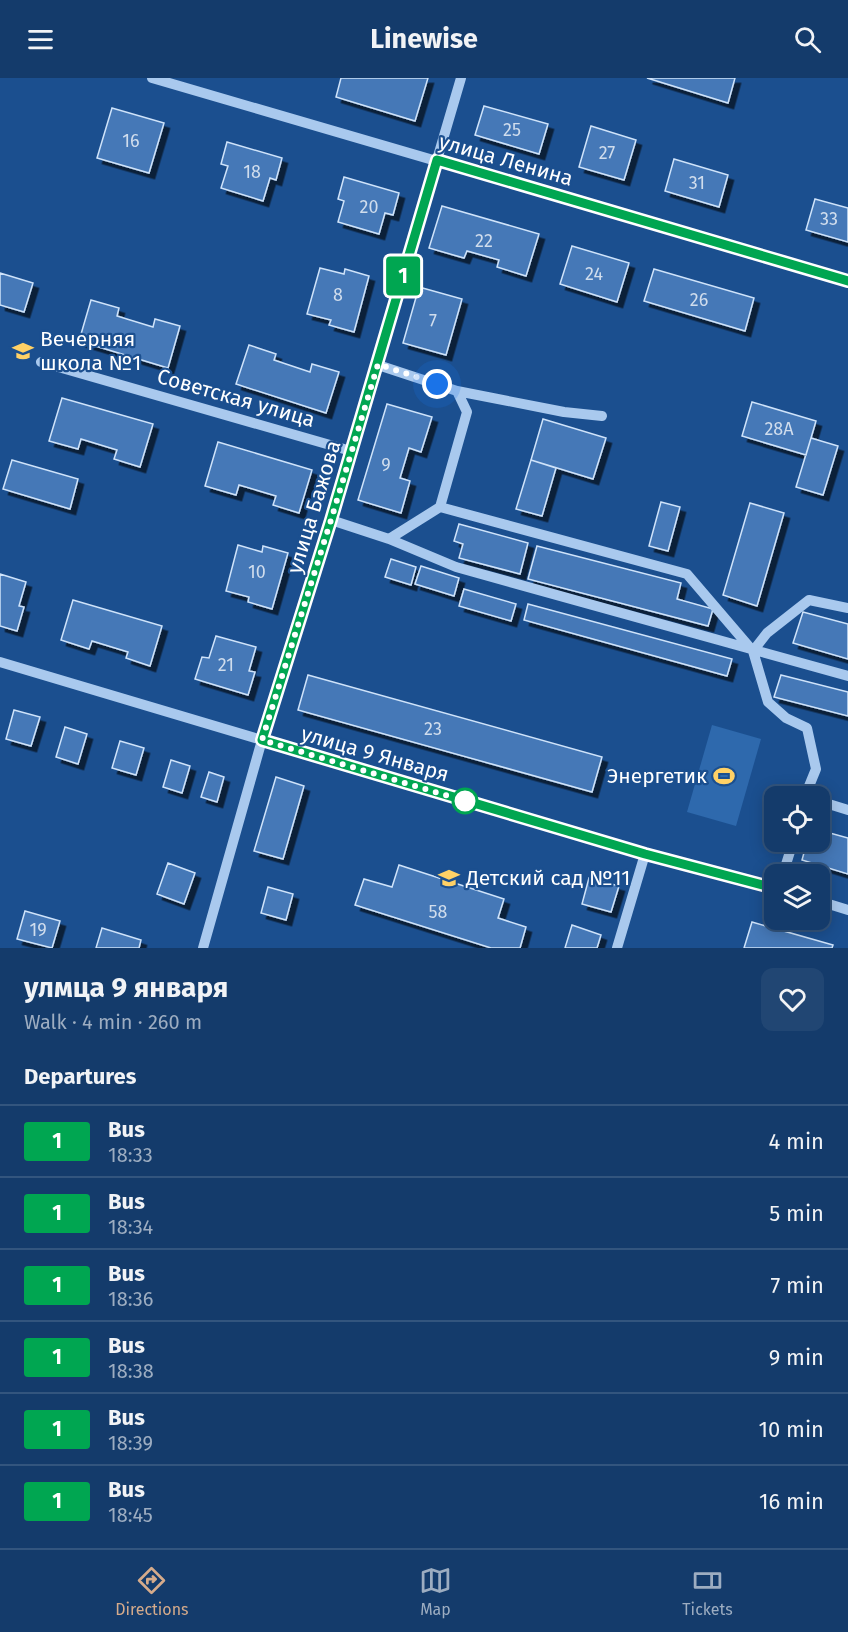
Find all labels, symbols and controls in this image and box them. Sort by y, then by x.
icon: menu [24,23,57,56]
text: Linewise [370,23,478,55]
icon: search [791,23,824,56]
house number: 25 [503,119,521,141]
street label: улица Ленина [436,128,576,192]
house number: 16 [122,130,140,152]
house number: 27 [599,142,615,164]
house number: 18 [243,161,261,183]
house number: 31 [689,172,705,194]
house number: 20 [360,196,378,218]
house number: 33 [820,208,838,230]
house number: 22 [475,230,493,252]
line badge: 1 [384,256,422,296]
text: 1 [398,263,408,289]
house number: 24 [585,263,603,285]
house number: 8 [333,284,343,306]
house number: 26 [690,289,708,311]
house number: 7 [429,310,437,332]
place label: Вечерняя школа №1 [40,326,141,376]
school or university icon: Вечерняя школа №1 [11,339,35,363]
street label: Советская улица [154,363,318,433]
your location [422,369,452,399]
house number: 28А [764,418,794,440]
street label: улица Бажова [281,437,347,577]
house number: 9 [381,454,391,476]
house number: 10 [248,561,266,583]
house number: 21 [218,654,234,676]
house number: 23 [424,718,442,740]
street label: улица 9 Января [298,720,452,788]
place label: Энергетик [607,763,707,789]
sports icon: Энергетик [712,764,736,788]
map controls [764,786,830,930]
button: locate [764,786,830,852]
unlabelled marker [452,788,478,814]
button: layers [764,864,830,930]
place label: Детский сад №11 [465,865,630,891]
school or university icon: Детский сад №11 [437,866,461,890]
house number: 58 [429,901,448,923]
house number: 19 [29,919,47,941]
button: heart [761,968,824,1031]
text: улмца 9 января [24,971,228,1004]
text: Walk · 4 min · 260 m [24,1010,202,1034]
text: Departures [24,1063,136,1090]
text: Bus [108,1116,145,1143]
text: 1 [52,1128,62,1154]
text: 4 min [769,1128,824,1155]
text: 18:33 [108,1143,153,1167]
text: Bus [108,1188,145,1215]
text: 1 [52,1200,62,1226]
text: 5 min [769,1200,824,1227]
text: 18:34 [108,1215,153,1239]
text: Bus [108,1260,145,1287]
text: 1 [52,1272,62,1298]
text: 7 min [770,1272,824,1299]
text: 18:36 [108,1287,153,1311]
text: Bus [108,1332,145,1359]
text: 1 [52,1344,62,1370]
text: 9 min [769,1344,824,1371]
text: 18:38 [108,1359,154,1383]
text: Bus [108,1404,145,1431]
text: 1 [52,1416,62,1442]
text: 10 min [758,1416,824,1443]
text: 18:39 [108,1431,153,1455]
text: Bus [108,1476,145,1503]
text: 1 [52,1488,62,1514]
text: 16 min [759,1488,824,1515]
text: 18:45 [108,1503,153,1527]
tab: Directions [115,1564,189,1619]
tab: Map [419,1564,452,1619]
tab: Tickets [682,1564,733,1619]

